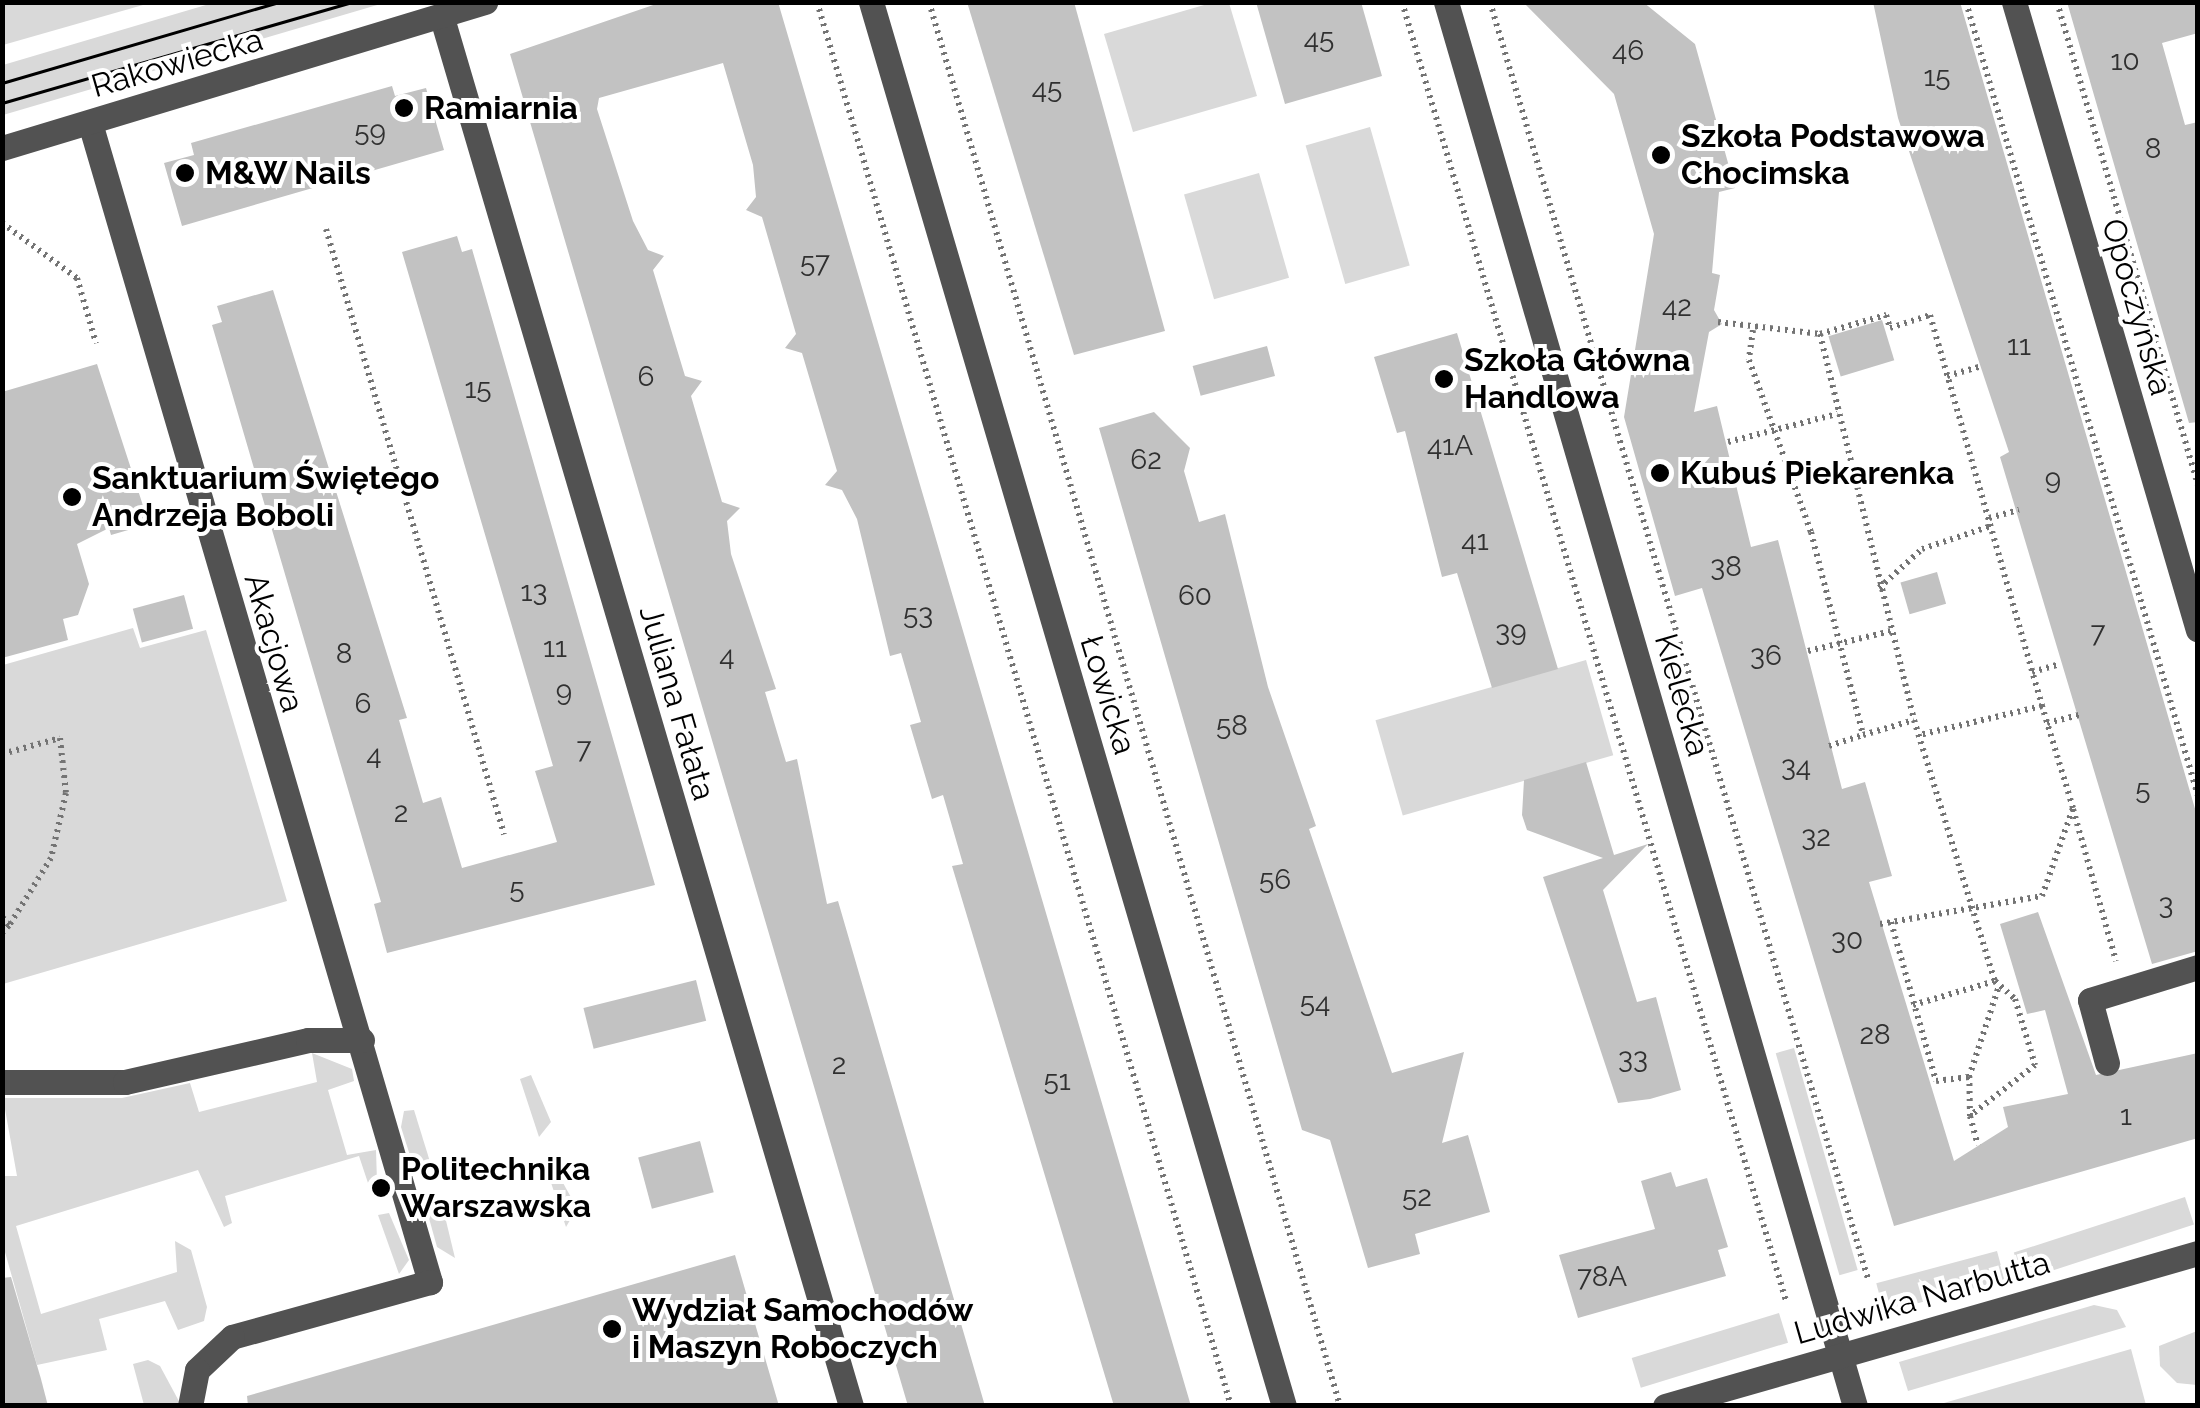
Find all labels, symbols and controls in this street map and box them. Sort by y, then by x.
street label: Rakowiecka [87,20,267,106]
house number: 45 [1304,22,1334,56]
house number: 46 [1612,34,1644,68]
house number: 10 [2110,44,2140,78]
house number: 15 [1923,60,1951,94]
house number: 45 [1032,72,1062,106]
place label: Ramiarnia [424,89,578,127]
marker: Ramiarnia [393,97,415,119]
house number: 59 [354,115,386,149]
place label: Szkoła Podstawowa Chocimska [1681,118,1985,193]
house number: 8 [2145,132,2161,166]
marker: Szkoła Podstawowa Chocimska [1650,144,1672,166]
place label: M&W Nails [205,154,372,192]
marker: M&W Nails [174,162,196,184]
street label: Opoczyńska [2093,214,2181,400]
house number: 57 [800,246,830,280]
house number: 42 [1662,290,1692,324]
house number: 11 [2007,329,2031,363]
place label: Szkoła Główna Handlowa [1464,342,1690,417]
house number: 6 [638,360,654,394]
marker: Szkoła Główna Handlowa [1433,368,1455,390]
house number: 15 [464,372,492,406]
house number: 41A [1427,429,1473,463]
house number: 62 [1130,443,1162,477]
place label: Kubuś Piekarenka [1680,454,1954,492]
place label: Sanktuarium Świętego Andrzeja Boboli [92,460,439,535]
marker: Kubuś Piekarenka [1649,462,1671,484]
house number: 9 [2045,463,2061,497]
marker: Sanktuarium Świętego Andrzeja Boboli [61,486,83,508]
house number: 41 [1461,524,1489,558]
house number: 38 [1710,550,1742,584]
street label: Akacjowa [236,569,312,717]
house number: 13 [521,575,547,609]
house number: 60 [1178,579,1212,613]
house number: 53 [903,598,933,632]
street label: Juliana Fałata [631,601,723,805]
house number: 39 [1495,615,1527,649]
house number: 7 [2091,616,2105,650]
street label: Kielecka [1646,629,1718,761]
house number: 11 [543,631,567,665]
street label: Łowicka [1072,631,1144,759]
house number: 8 [336,637,352,671]
house number: 4 [719,639,735,673]
house number: 36 [1750,639,1782,673]
house number: 9 [556,675,572,709]
house number: 6 [355,687,371,721]
house number: 58 [1216,709,1248,743]
house number: 7 [577,732,591,766]
house number: 4 [366,738,382,772]
house number: 34 [1781,750,1811,784]
house number: 5 [2135,773,2151,807]
house number: 2 [394,796,408,830]
house number: 32 [1801,820,1831,854]
house number: 56 [1259,863,1291,897]
house number: 5 [509,872,525,906]
house number: 3 [2159,888,2173,922]
house number: 30 [1831,923,1863,957]
house number: 54 [1300,986,1330,1020]
house number: 28 [1859,1018,1891,1052]
house number: 33 [1618,1042,1648,1076]
house number: 2 [832,1048,846,1082]
house number: 51 [1043,1064,1071,1098]
house number: 1 [2120,1099,2132,1133]
place label: Politechnika Warszawska [401,1151,591,1226]
marker: Politechnika Warszawska [370,1177,392,1199]
house number: 52 [1402,1180,1432,1214]
street label: Ludwika Narbutta [1790,1243,2054,1353]
house number: 78A [1577,1260,1627,1294]
place label: Wydział Samochodów i Maszyn Roboczych [632,1292,974,1367]
marker: Wydział Samochodów i Maszyn Roboczych [601,1318,623,1340]

